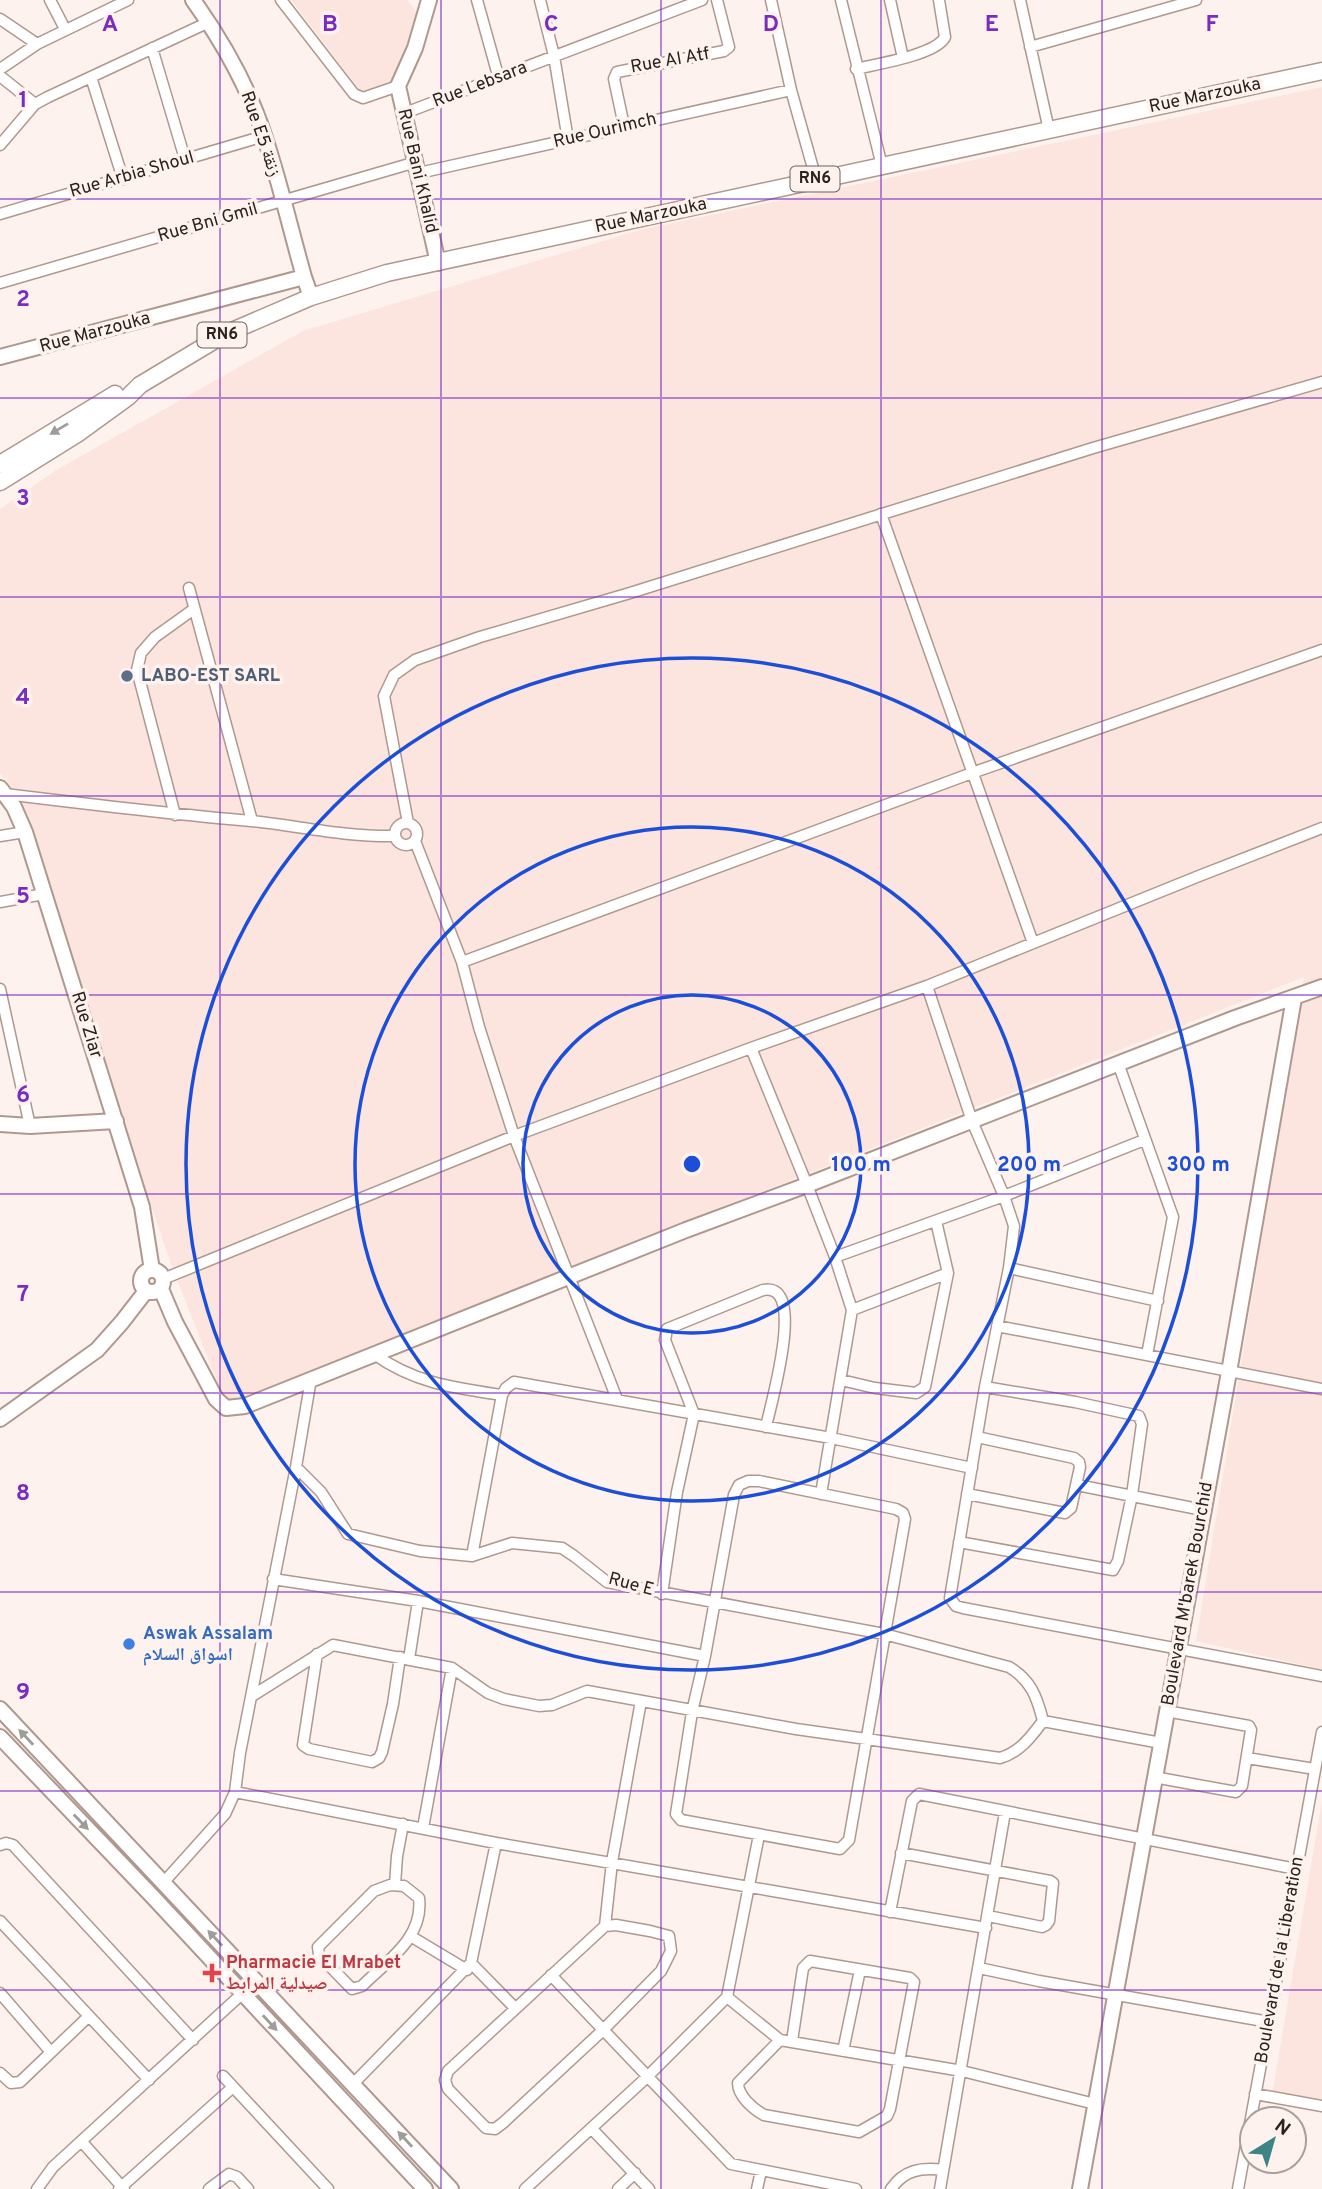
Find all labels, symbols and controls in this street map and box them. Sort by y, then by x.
text: A [102,11,118,40]
text: B [322,11,338,40]
text: C [544,11,558,40]
text: D [763,11,779,40]
text: E [985,11,999,40]
text: F [1205,11,1219,40]
street label: Rue Al Atf [629,43,711,79]
street label: Rue Lebsara [429,56,531,114]
street label: Rue Marzouka [1147,73,1263,119]
text: 1 [18,87,28,116]
street label: Rue E5 زنقة [235,88,285,180]
street label: Rue Bani Khalid [391,106,443,236]
street label: Rue Ourimch [551,108,659,154]
street label: Rue Arbia Shoul [67,146,197,204]
road number: RN6 [790,167,840,192]
street label: Rue Marzouka [593,193,709,239]
street label: Rue Bni Gmil [155,198,261,248]
text: 2 [16,286,30,315]
street label: Rue Marzouka [37,307,153,359]
road number: RN6 [198,322,246,348]
one-way arrow [50,423,69,435]
text: 3 [16,485,30,514]
place label: LABO-EST SARL [141,665,280,688]
marker: LABO-EST SARL [119,668,135,684]
text: 4 [16,684,30,713]
text: 5 [16,883,30,912]
street label: Rue Ziar [65,989,107,1061]
text: 6 [16,1082,30,1111]
centre of rings [680,1152,704,1176]
text: 100 m [831,1152,891,1179]
text: 200 m [997,1152,1061,1179]
text: 300 m [1166,1152,1230,1179]
text: 7 [17,1281,29,1310]
text: 8 [16,1480,30,1509]
street label: Boulevard M'barek Bourchid [1157,1480,1219,1708]
street label: Rue E [606,1568,656,1602]
place label: Aswak Assalam اسواق السلام [143,1623,273,1667]
marker: Aswak Assalam اسواق السلام [121,1636,137,1652]
text: 9 [16,1679,30,1708]
one-way arrow [17,1728,34,1745]
one-way arrow [73,1813,90,1830]
street label: Boulevard de la Liberation [1250,1855,1310,2065]
one-way arrow [208,1930,224,1947]
place label: Pharmacie El Mrabet صيدلية المرابط [226,1952,401,1996]
marker: Pharmacie El Mrabet صيدلية المرابط [204,1965,220,1981]
one-way arrow [262,2015,278,2032]
north arrow [1238,2105,1308,2175]
text: N [1269,2114,1295,2142]
one-way arrow [397,2131,413,2148]

